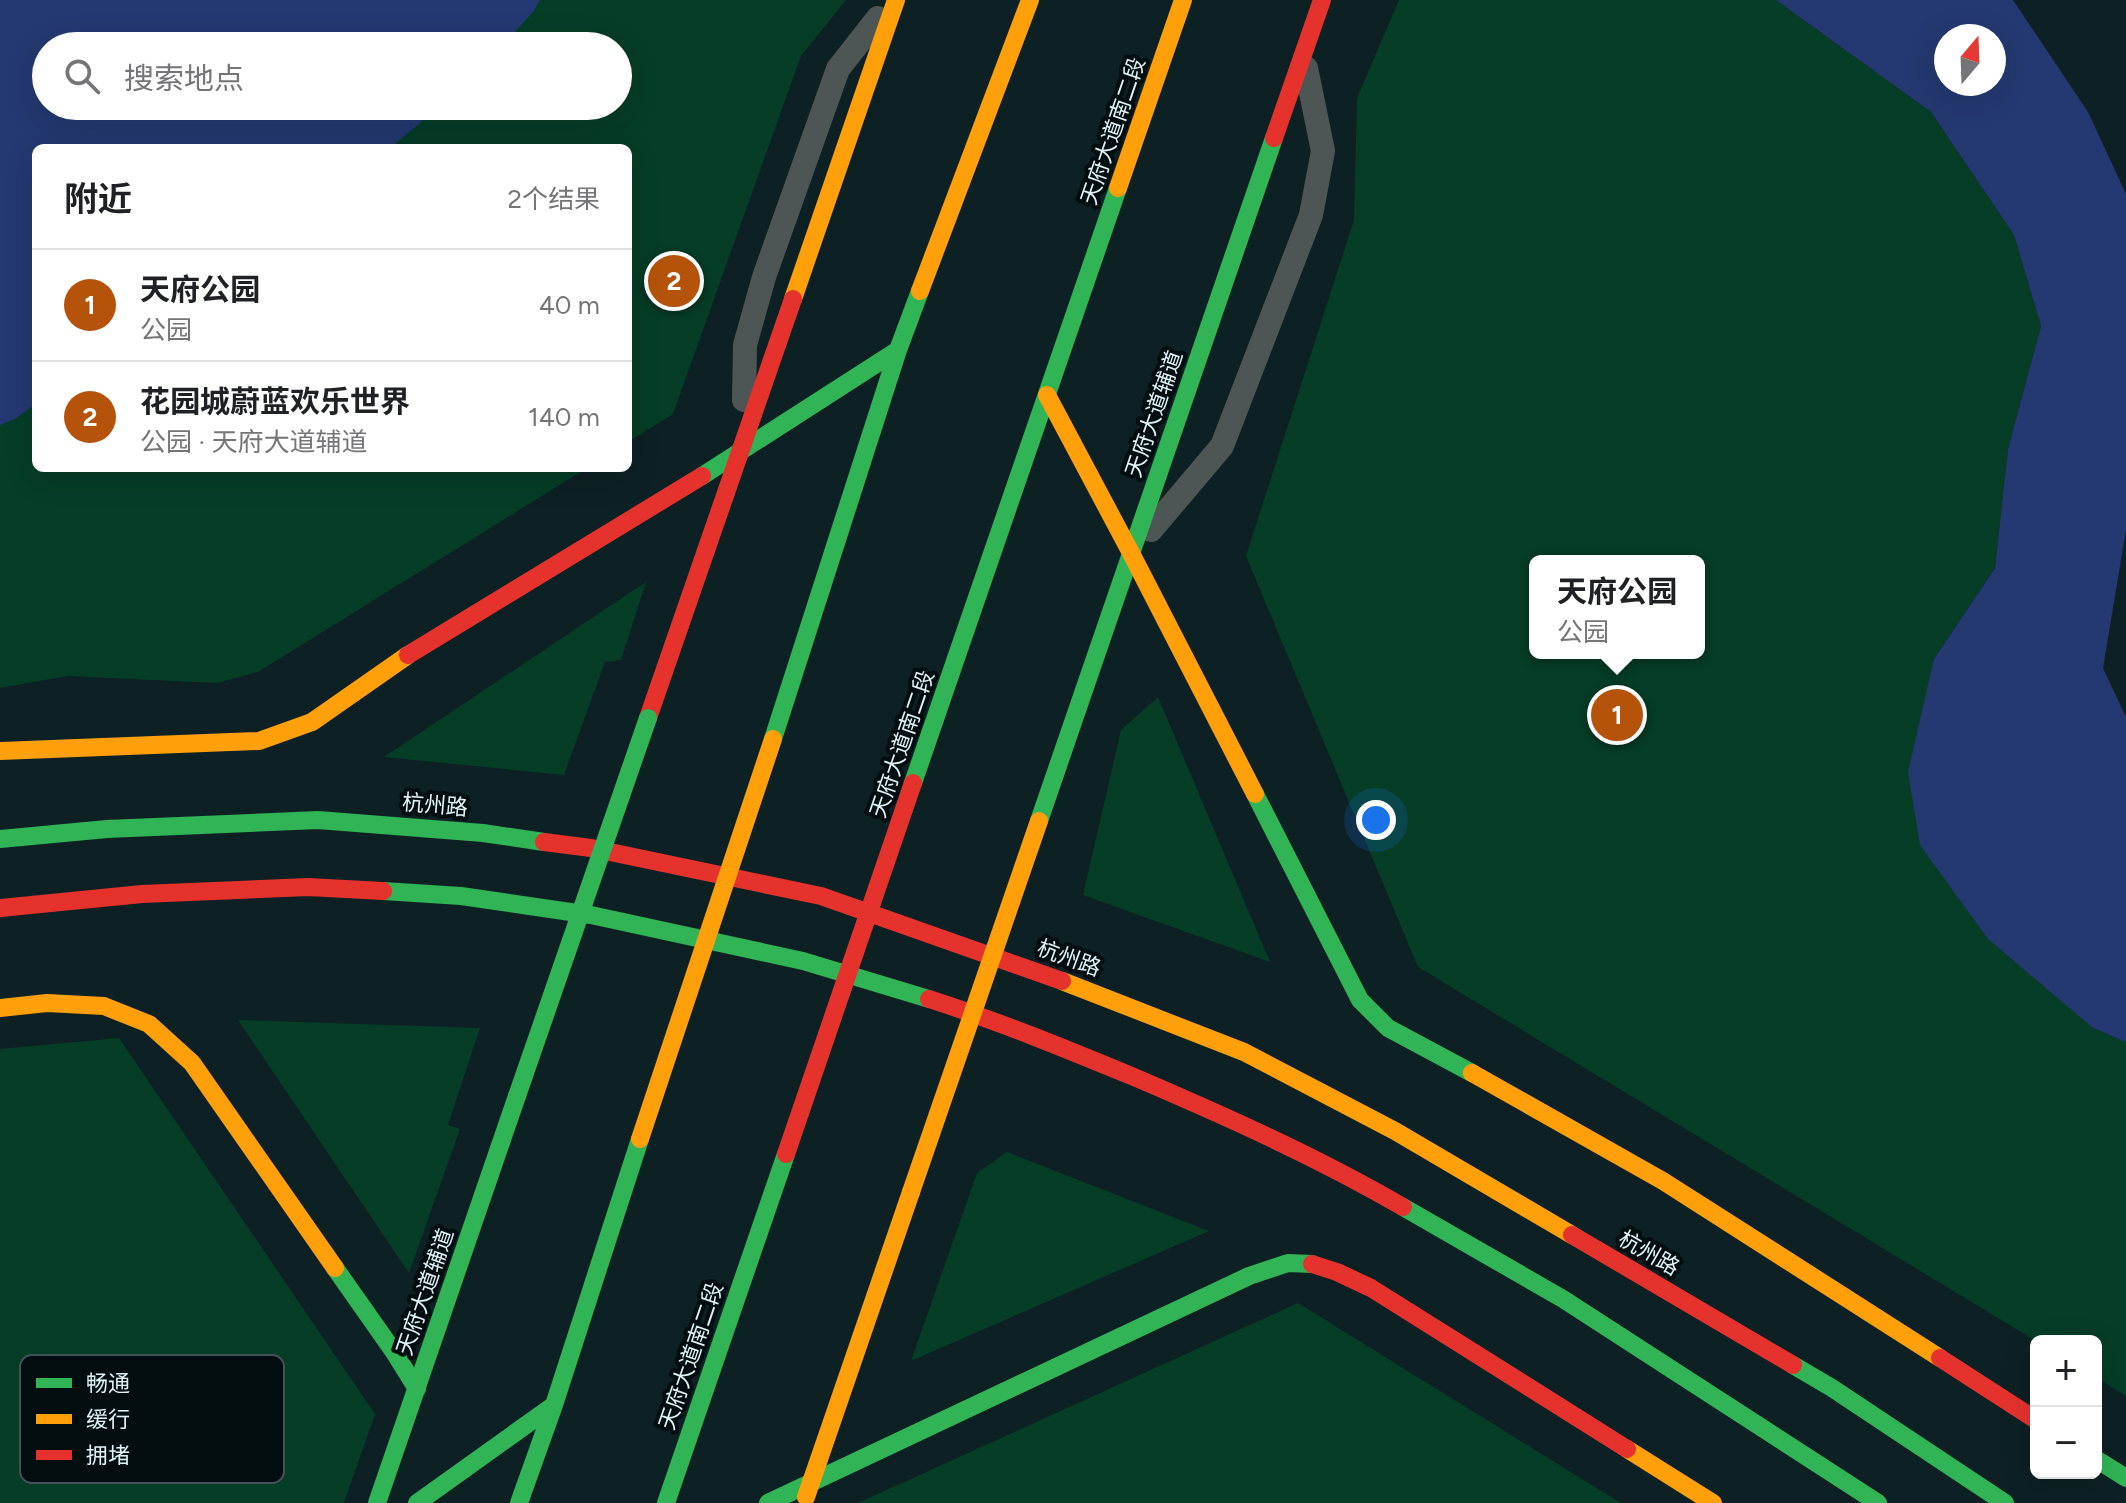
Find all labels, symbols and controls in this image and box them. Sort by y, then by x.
north arrow [1934,24,2006,96]
search box [32,32,632,120]
icon: search [60,54,104,98]
street label: 天府大道南二段 [1075,54,1151,208]
text: 搜索地点 [124,60,244,97]
text: 附近 [64,179,132,220]
text: 2个结果 [507,183,600,215]
pin: 2 [648,251,700,311]
text: 天府公园 [140,271,260,308]
text: 1 [85,289,95,321]
text: 40 m [539,289,600,321]
text: 公园 [140,314,192,346]
street label: 天府大道辅道 [1120,347,1188,481]
text: 花园城蔚蓝欢乐世界 [140,383,410,420]
text: 2 [82,401,98,433]
text: 140 m [528,401,600,433]
text: 公园 · 天府大道辅道 [140,426,367,458]
popup [1529,555,1705,659]
text: 天府公园 [1557,573,1677,610]
text: 公园 [1557,616,1609,648]
street label: 天府大道南二段 [864,667,940,821]
pin: 1 [1591,685,1643,745]
street label: 杭州路 [401,789,469,821]
your location [1356,800,1396,840]
street label: 杭州路 [1033,934,1105,982]
street label: 天府大道辅道 [391,1225,459,1359]
street label: 杭州路 [1614,1225,1684,1281]
street label: 天府大道南二段 [653,1279,729,1433]
map controls [2030,1335,2102,1479]
button: + [2030,1335,2102,1407]
legend [20,1355,284,1483]
text: 畅通 [86,1370,130,1397]
text: 缓行 [86,1406,130,1433]
button: − [2030,1407,2102,1479]
text: 拥堵 [86,1442,130,1469]

